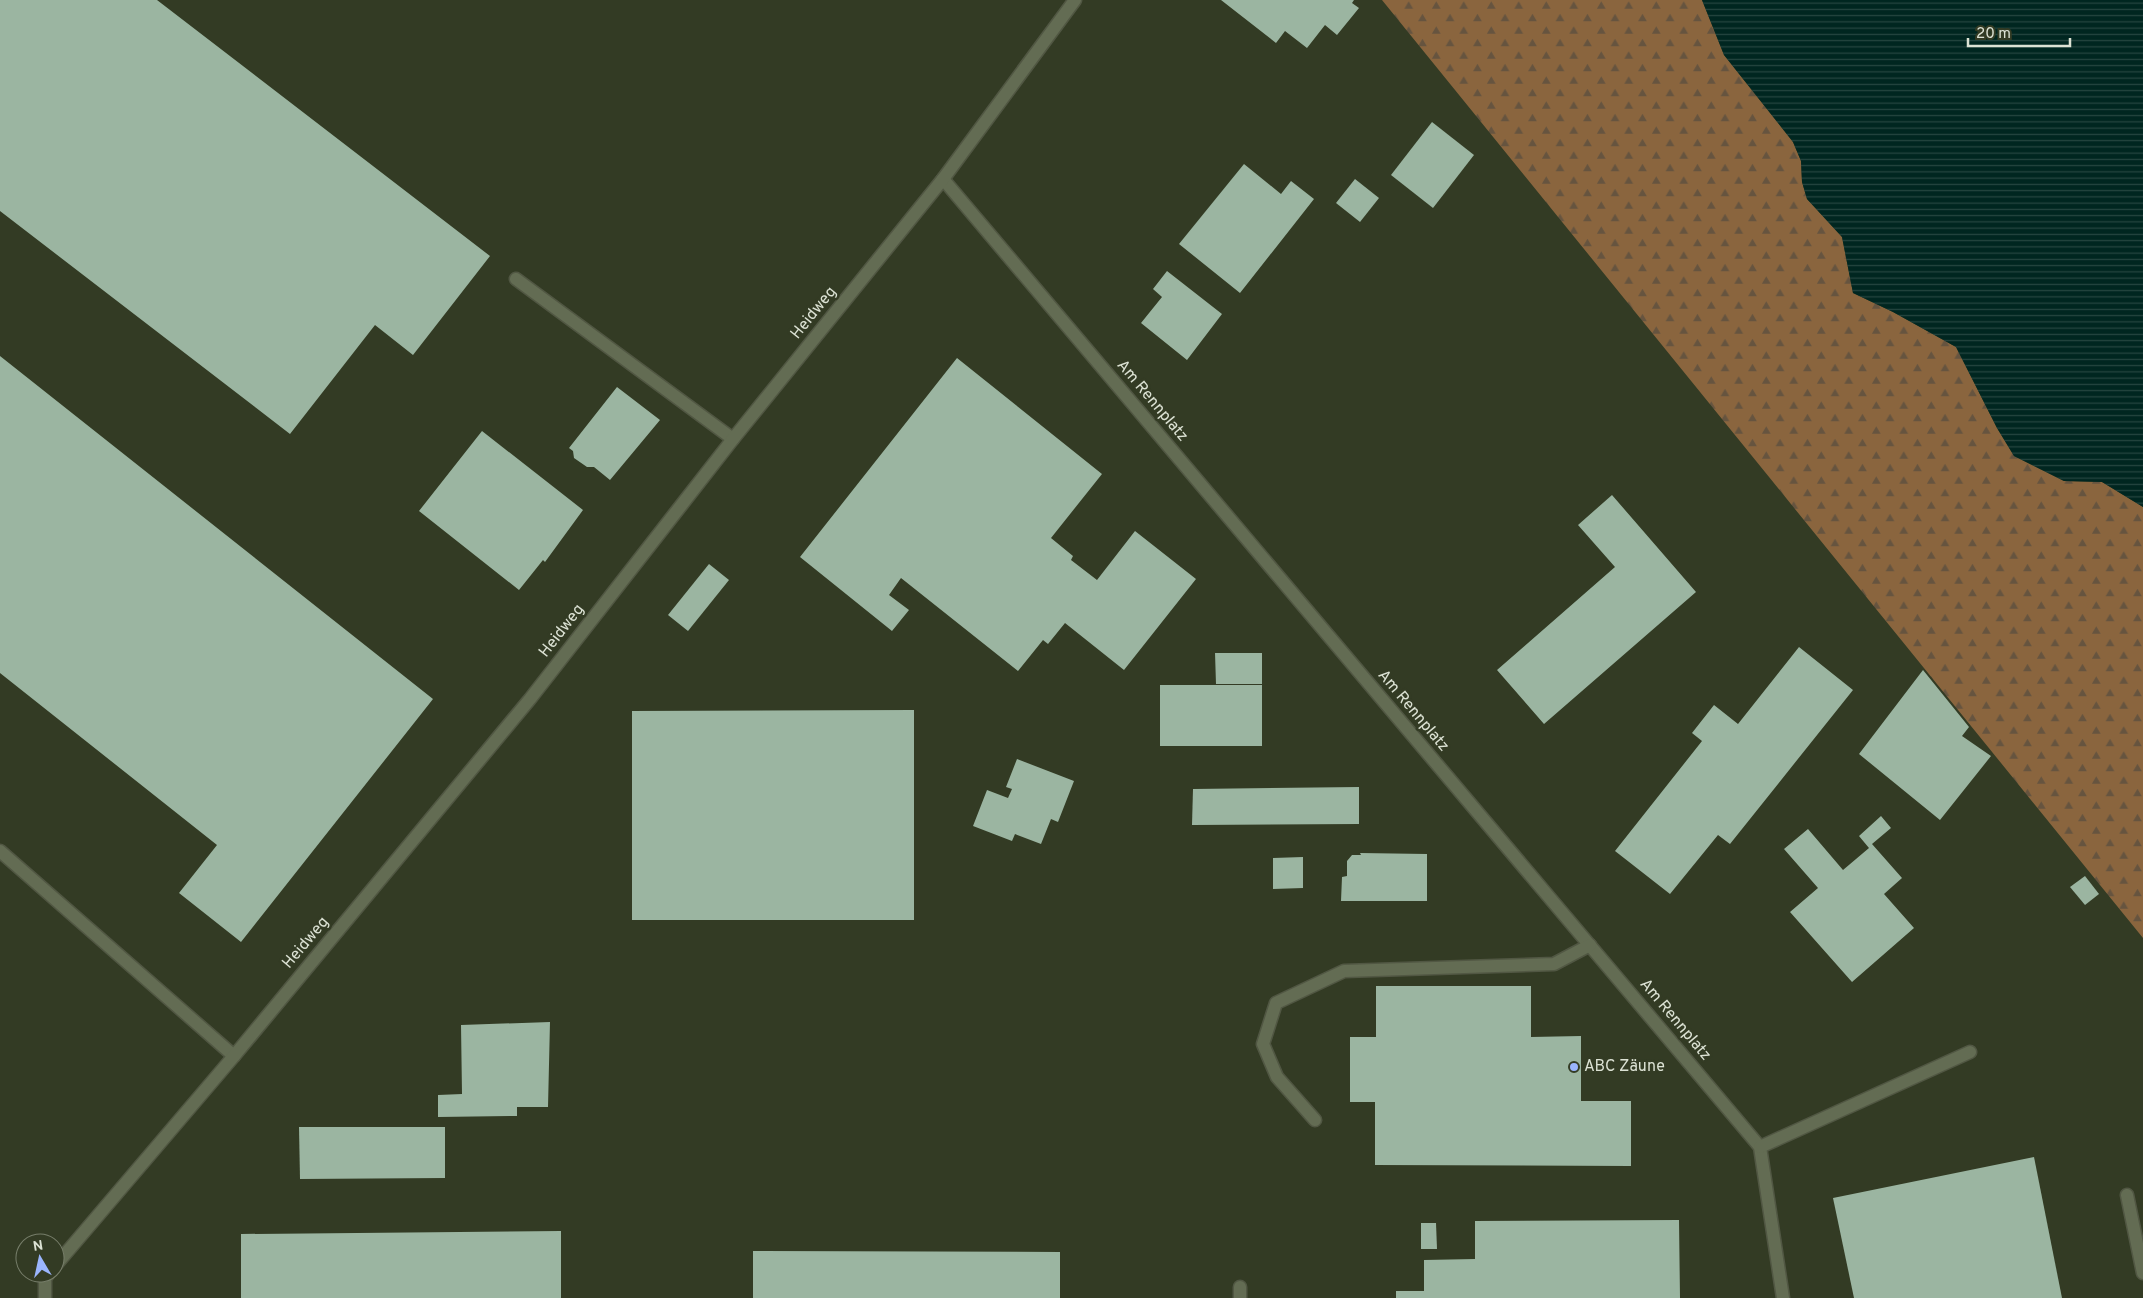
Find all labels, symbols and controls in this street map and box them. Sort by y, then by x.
scale bar [1968,15,2070,47]
text: 20 m [1976,25,2011,44]
street label: Heidweg [787,283,841,343]
street label: Am Rennplatz [1112,356,1192,446]
street label: Heidweg [535,600,589,662]
street label: Am Rennplatz [1373,666,1453,756]
street label: Heidweg [278,913,334,973]
street label: Am Rennplatz [1635,975,1715,1065]
place label: ABC Zäune [1584,1057,1665,1077]
marker: ABC Zäune [1568,1061,1580,1073]
north arrow [15,1233,65,1283]
text: N [32,1237,45,1256]

